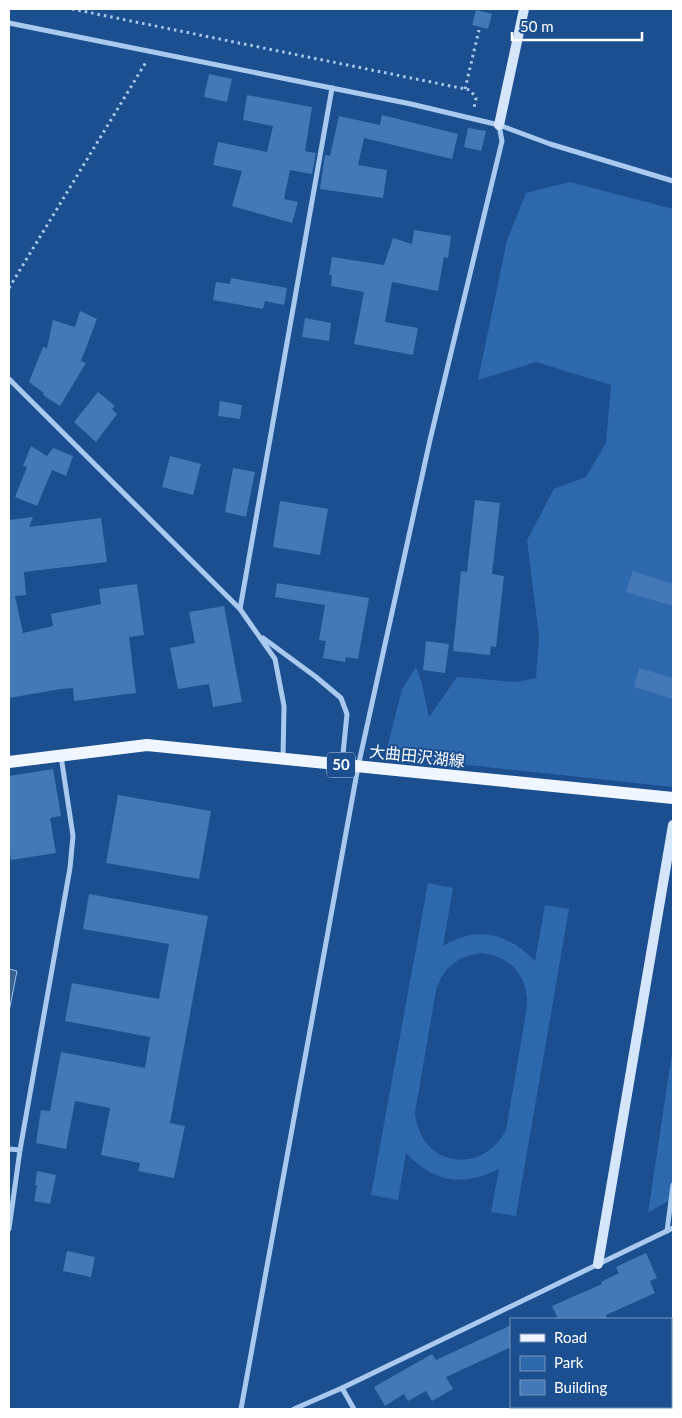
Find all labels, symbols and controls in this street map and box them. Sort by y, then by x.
scale bar [512,10,642,42]
text: 50 m [520,17,554,35]
street label: 大曲田沢湖線 [368,741,466,770]
road number: 50 [327,752,355,778]
legend [510,1318,672,1408]
text: Road [554,1328,587,1346]
text: Park [554,1353,584,1371]
text: Building [554,1378,607,1396]

